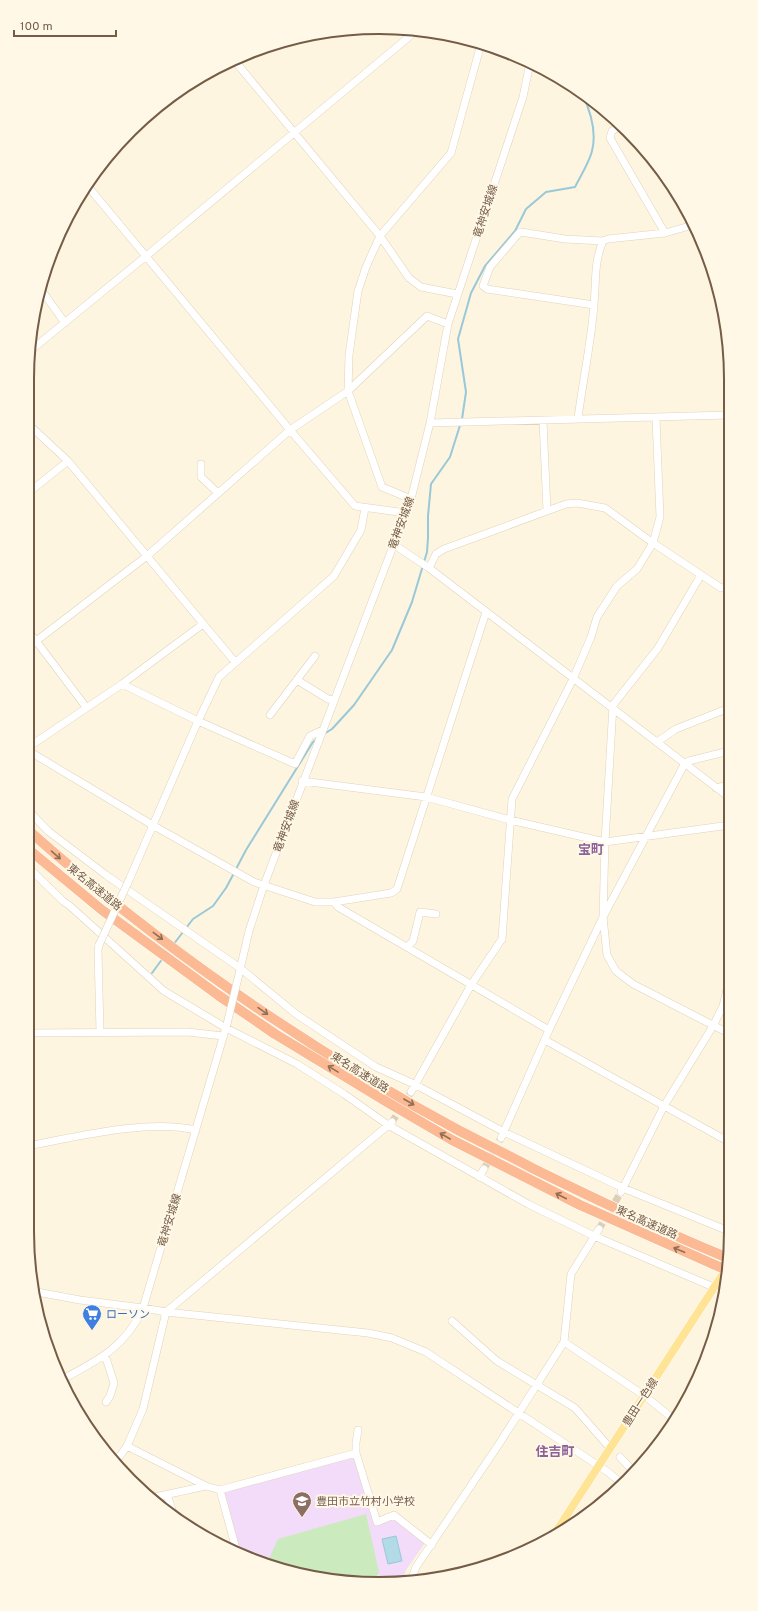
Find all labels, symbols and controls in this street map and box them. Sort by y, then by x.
scale bar [14,12,116,38]
text: 100 m [20,19,53,35]
street label: 竜神安城線 [471,183,501,240]
street label: 竜神安城線 [386,495,418,552]
street label: 竜神安城線 [271,798,303,855]
district label: 宝町 [578,843,604,859]
one-way arrow [51,850,61,859]
street label: 東名高速道路 [64,862,124,914]
one-way arrow [152,932,163,940]
one-way arrow [258,1007,269,1015]
street label: 東名高速道路 [328,1049,391,1096]
one-way arrow [327,1065,339,1073]
one-way arrow [403,1099,415,1107]
one-way arrow [439,1131,451,1139]
one-way arrow [555,1191,567,1199]
street label: 竜神安城線 [155,1192,185,1249]
street label: 東名高速道路 [614,1203,680,1243]
one-way arrow [673,1245,685,1253]
supermarket icon: ローソン [81,1303,103,1331]
place label: ローソン [106,1308,150,1322]
street label: 豊田一色線 [620,1376,662,1429]
district label: 住吉町 [535,1444,575,1461]
school or university icon: 豊田市立竹村小学校 [291,1490,313,1518]
place label: 豊田市立竹村小学校 [316,1495,415,1509]

